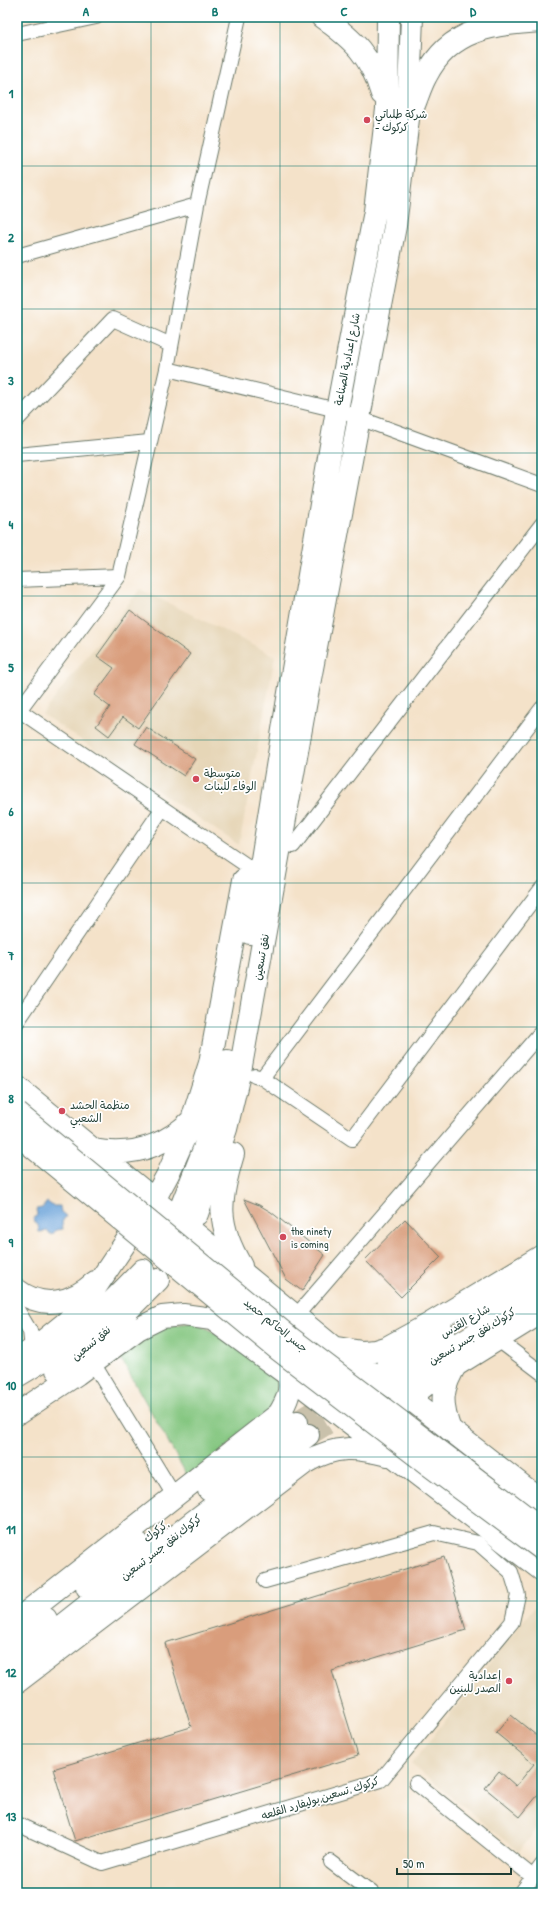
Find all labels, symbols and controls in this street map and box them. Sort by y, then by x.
text: A [83,2,90,20]
text: B [212,2,219,20]
text: C [340,2,348,20]
text: D [470,2,477,20]
text: 1 [9,84,14,102]
place label: شركة طلباتي - كركوك [375,107,427,135]
marker: شركة طلباتي - كركوك [362,115,372,125]
text: 2 [8,228,15,246]
street label: شارع إعدادية الصناعة [331,311,365,407]
text: 3 [8,371,14,389]
text: 4 [9,515,14,533]
text: 5 [8,658,14,676]
place label: متوسطة الوفاء للبنات [204,766,256,794]
marker: متوسطة الوفاء للبنات [191,774,201,784]
text: 6 [8,802,14,820]
street label: نفق تسعين [250,933,272,981]
text: 7 [7,946,15,964]
text: 8 [8,1089,14,1107]
place label: منظمة الحشد الشعبي [70,1098,130,1129]
marker: منظمة الحشد الشعبي [57,1106,67,1116]
place label: the ninety is coming [291,1224,332,1251]
marker: the ninety is coming [278,1232,288,1242]
text: 9 [9,1233,14,1251]
street label: جسر الحاكم حميد [240,1295,311,1357]
street label: شارع القدس [438,1301,493,1343]
street label: كركوك,نفق جسر تسعين [426,1304,519,1368]
street label: نفق تسعين [69,1323,113,1363]
text: 10 [6,1376,16,1394]
street label: كركوك,نفق جسر تسعين [118,1511,205,1584]
street label: كركوك, [140,1517,172,1546]
text: 11 [6,1520,16,1538]
text: 12 [6,1663,17,1681]
place label: إعدادية الصدر للبنين [449,1668,501,1696]
marker: إعدادية الصدر للبنين [504,1676,514,1686]
street label: كركوك ,تسعين,بوليفارد القلعه [259,1773,381,1824]
text: 13 [6,1807,16,1825]
scale bar [397,1850,511,1876]
text: 50 m [403,1855,424,1872]

